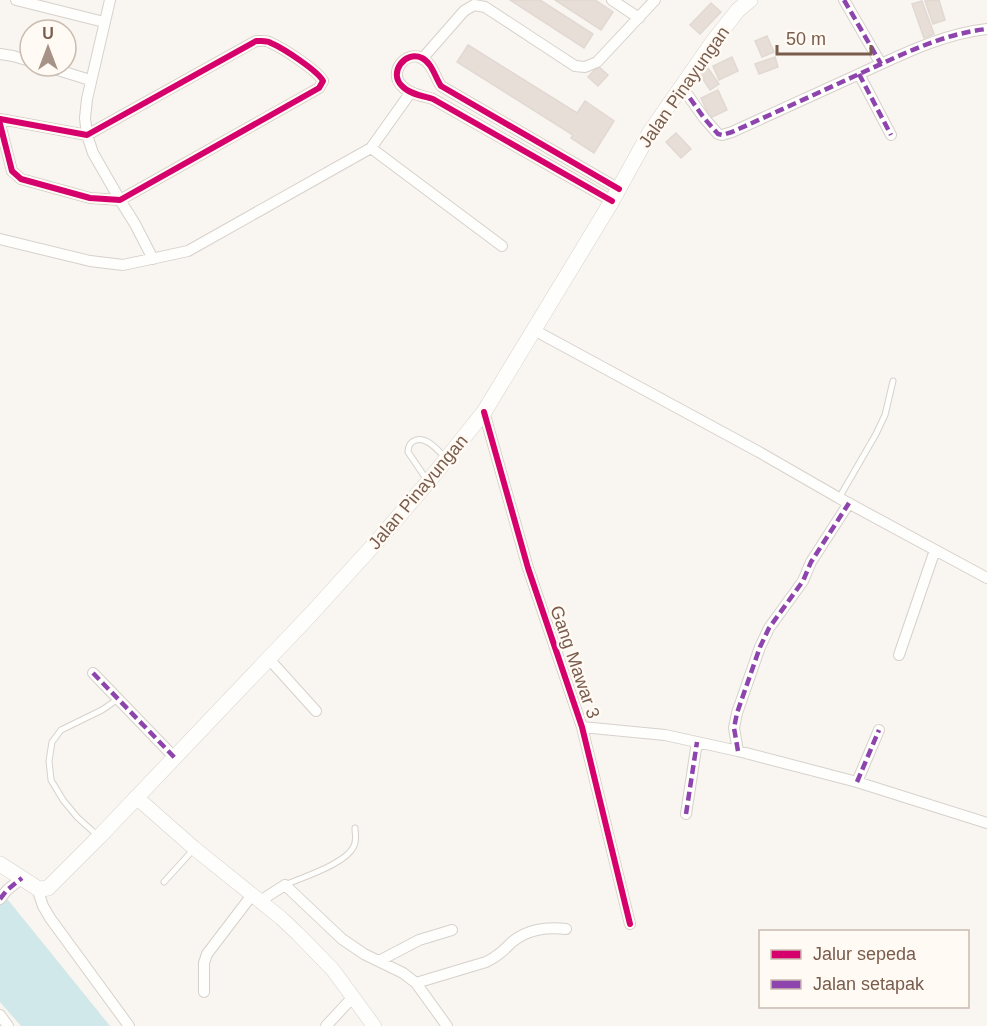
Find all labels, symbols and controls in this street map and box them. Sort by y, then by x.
north arrow [18,18,78,78]
scale bar [777,18,872,56]
street label: Jalan Pinayungan [635,23,733,151]
text: U [42,25,54,42]
text: 50 m [786,29,826,49]
street label: Jalan Pinayungan [364,431,472,553]
street label: Gang Mawar 3 [546,603,604,721]
legend [759,930,969,1008]
text: Jalur sepeda [813,944,917,964]
text: Jalan setapak [813,974,925,994]

